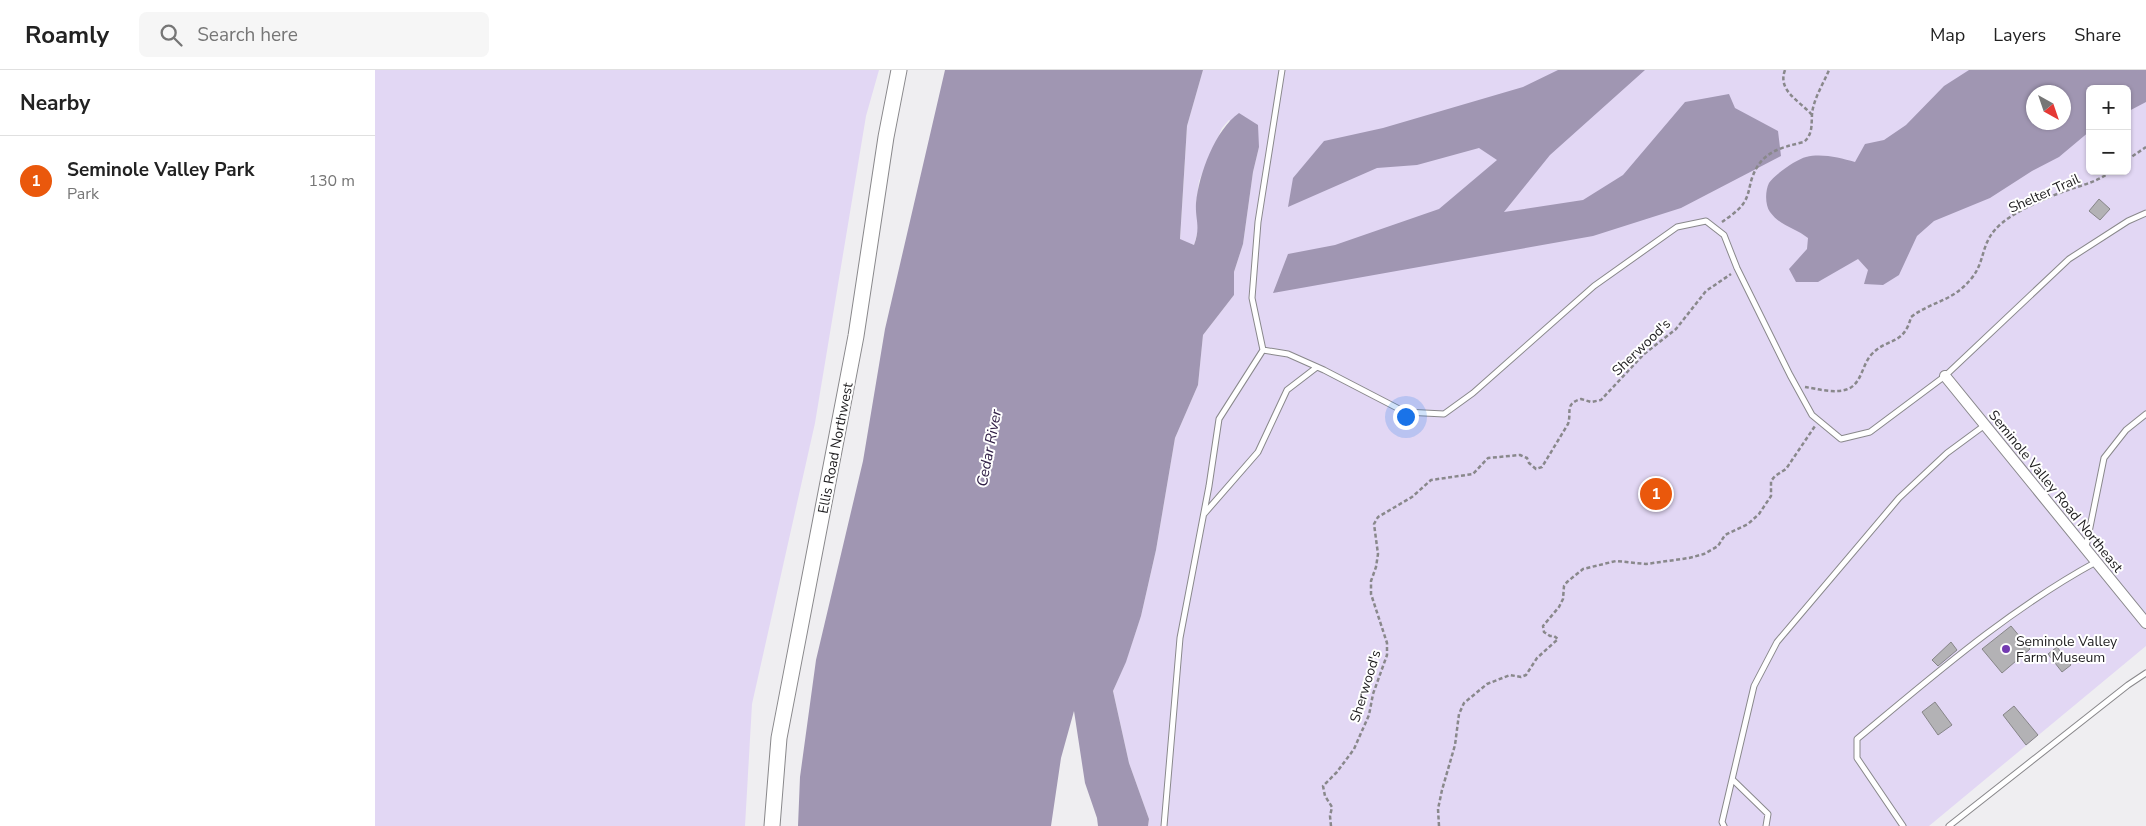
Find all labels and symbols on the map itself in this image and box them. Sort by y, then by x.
north arrow [2026,85,2071,130]
street label: Shelter Trail [2006,169,2084,218]
street label: Sherwood's [1608,314,1675,380]
street label: Ellis Road Northwest [813,381,858,515]
your location [1393,404,1419,430]
street label: Seminole Valley Road Northeast [1984,406,2127,577]
water label: Cedar River [972,407,1006,488]
pin: 1 [1640,475,1672,513]
place label: Seminole Valley Farm Museum [2016,632,2118,667]
marker: Seminole Valley Farm Museum [2000,643,2012,655]
street label: Sherwood's [1345,647,1386,725]

